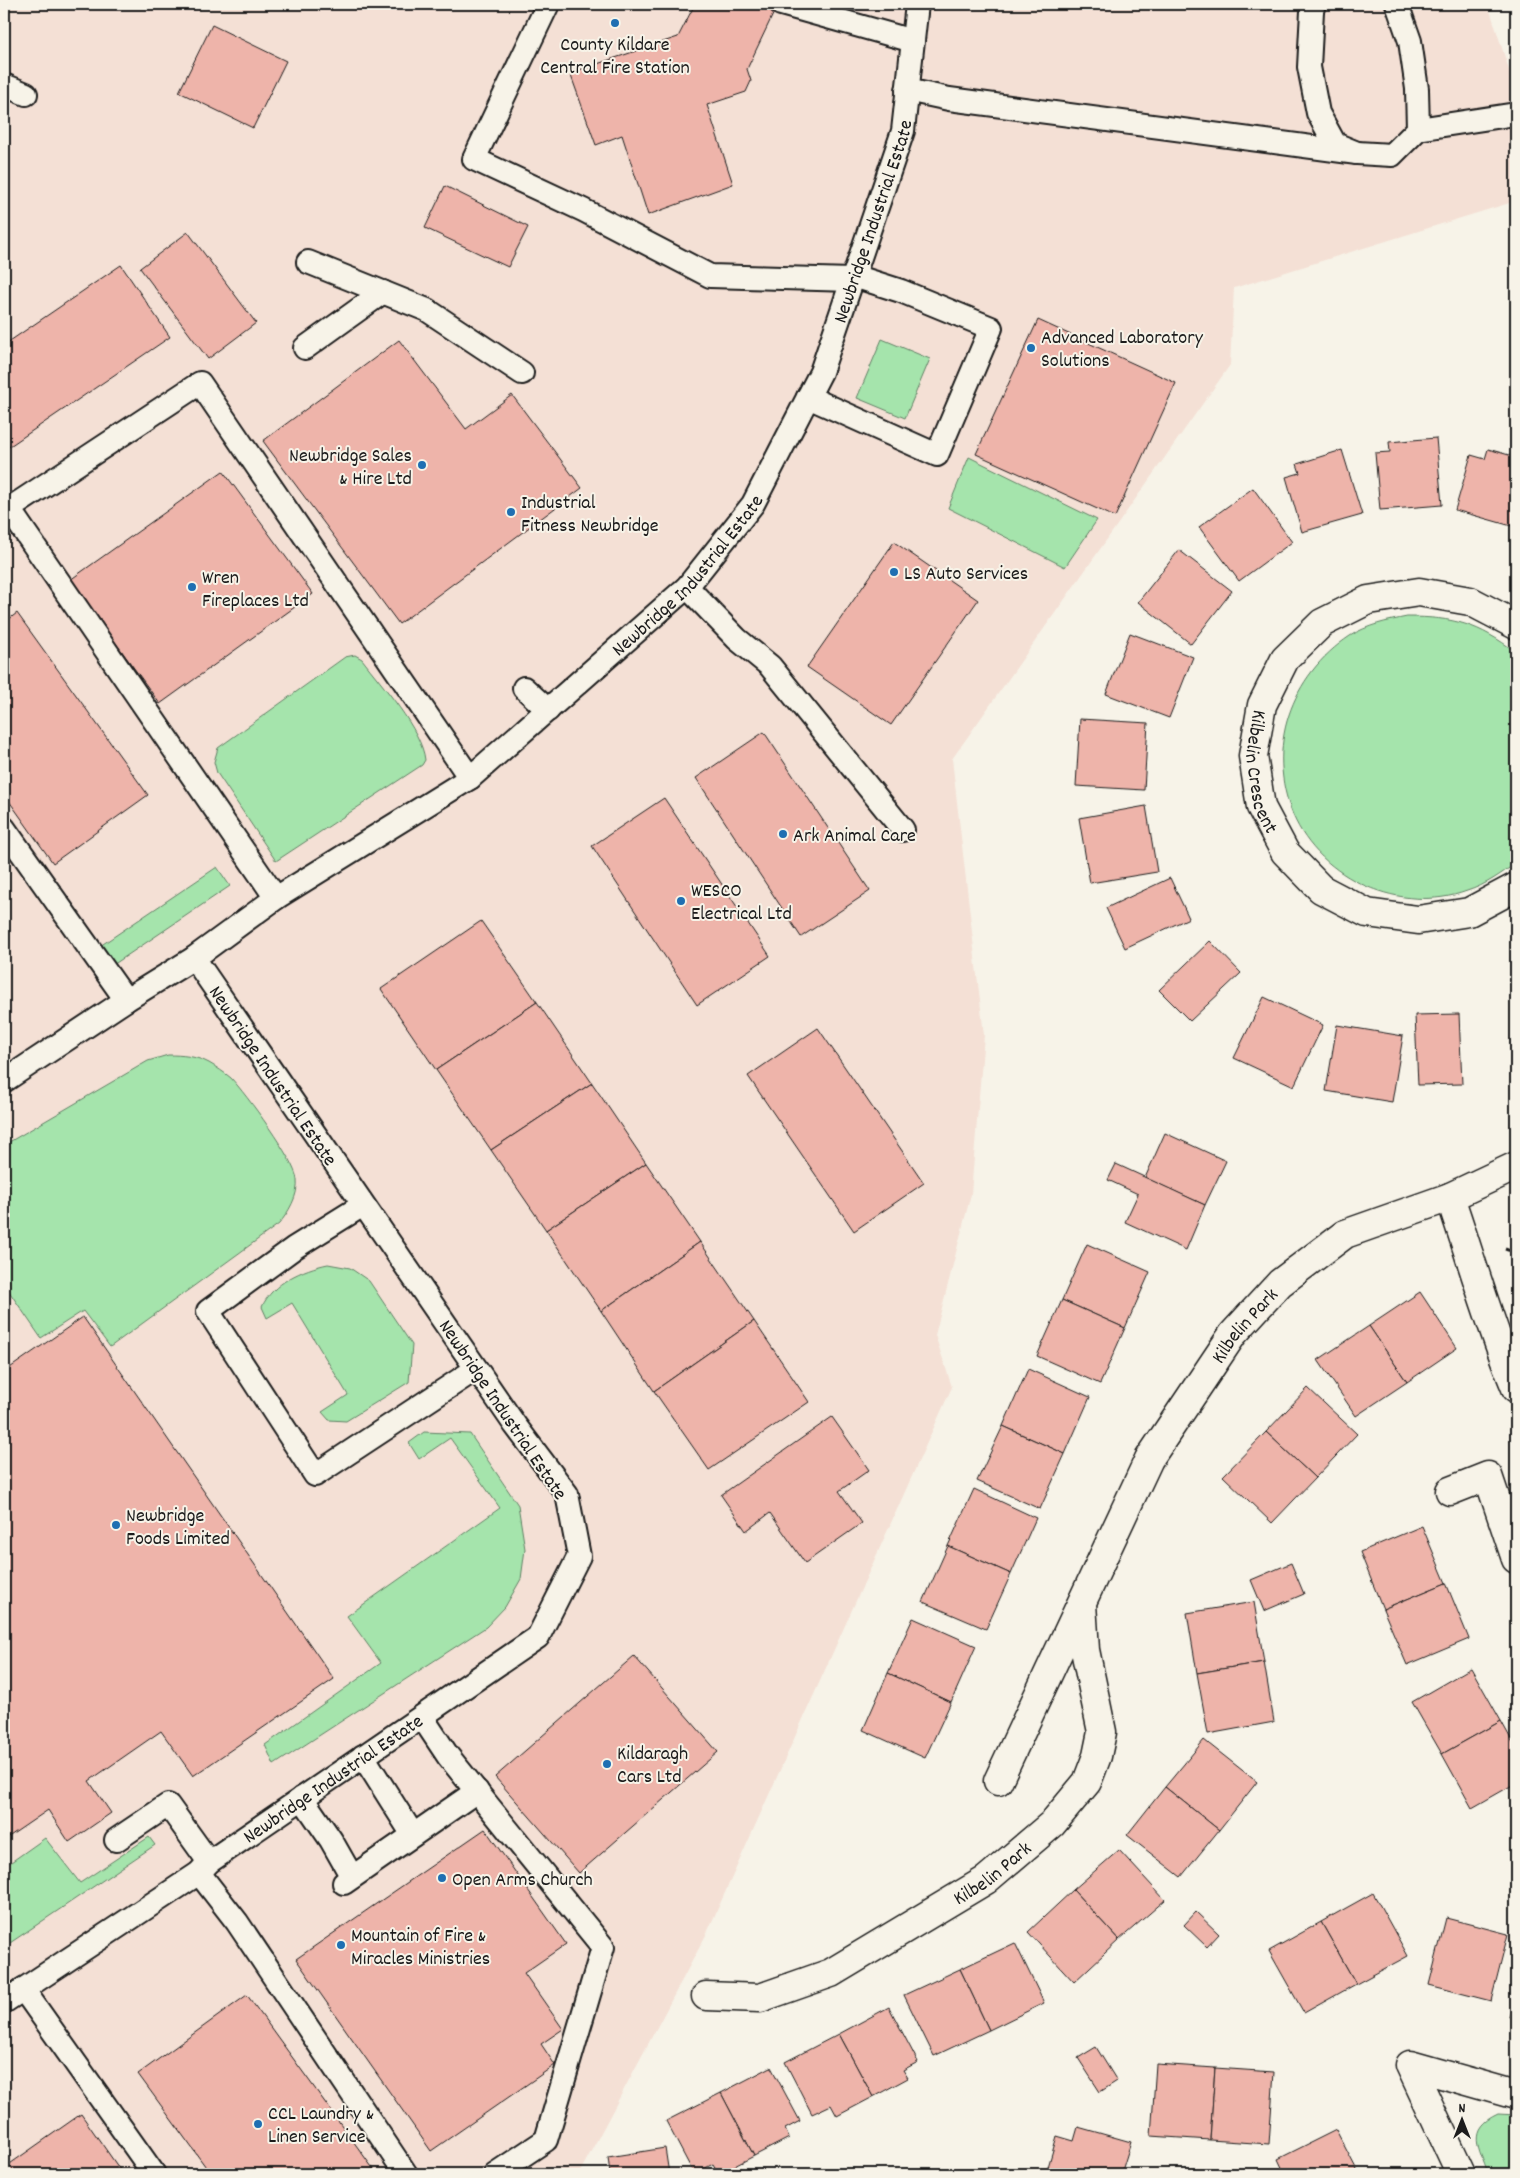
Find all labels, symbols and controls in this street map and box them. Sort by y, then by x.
marker: County Kildare Central Fire Station [609,17,621,29]
place label: County Kildare Central Fire Station [540,32,690,83]
street label: Newbridge Industrial Estate [828,119,921,327]
place label: Advanced Laboratory Solutions [1041,325,1204,376]
marker: Advanced Laboratory Solutions [1025,342,1037,354]
place label: Newbridge Sales & Hire Ltd [289,443,412,494]
marker: Newbridge Sales & Hire Ltd [416,459,428,471]
place label: Industrial Fitness Newbridge [521,490,659,541]
street label: Newbridge Industrial Estate [607,491,772,664]
marker: Industrial Fitness Newbridge [505,506,517,518]
place label: LS Auto Services [904,561,1028,589]
place label: Wren Fireplaces Ltd [202,565,309,616]
marker: LS Auto Services [888,566,900,578]
marker: Wren Fireplaces Ltd [186,581,198,593]
street label: Kilbelin Crescent [1236,707,1284,839]
place label: Ark Animal Care [793,823,916,851]
marker: Ark Animal Care [777,828,789,840]
place label: WESCO Electrical Ltd [691,878,792,929]
marker: WESCO Electrical Ltd [675,895,687,907]
street label: Newbridge Industrial Estate [201,981,343,1173]
street label: Kilbelin Park [1206,1283,1286,1370]
street label: Newbridge Industrial Estate [431,1315,573,1507]
place label: Newbridge Foods Limited [126,1503,230,1554]
marker: Newbridge Foods Limited [110,1519,122,1531]
street label: Newbridge Industrial Estate [238,1709,430,1852]
place label: Kildaragh Cars Ltd [617,1741,688,1792]
marker: Kildaragh Cars Ltd [601,1758,613,1770]
street label: Kilbelin Park [949,1836,1039,1914]
place label: Open Arms Church [452,1867,593,1895]
marker: Open Arms Church [436,1872,448,1884]
place label: Mountain of Fire & Miracles Ministries [351,1923,490,1974]
marker: Mountain of Fire & Miracles Ministries [335,1939,347,1951]
north arrow [1438,2096,1488,2146]
text: N [1459,2099,1466,2119]
place label: CCL Laundry & Linen Service [268,2101,374,2152]
marker: CCL Laundry & Linen Service [252,2118,264,2130]

